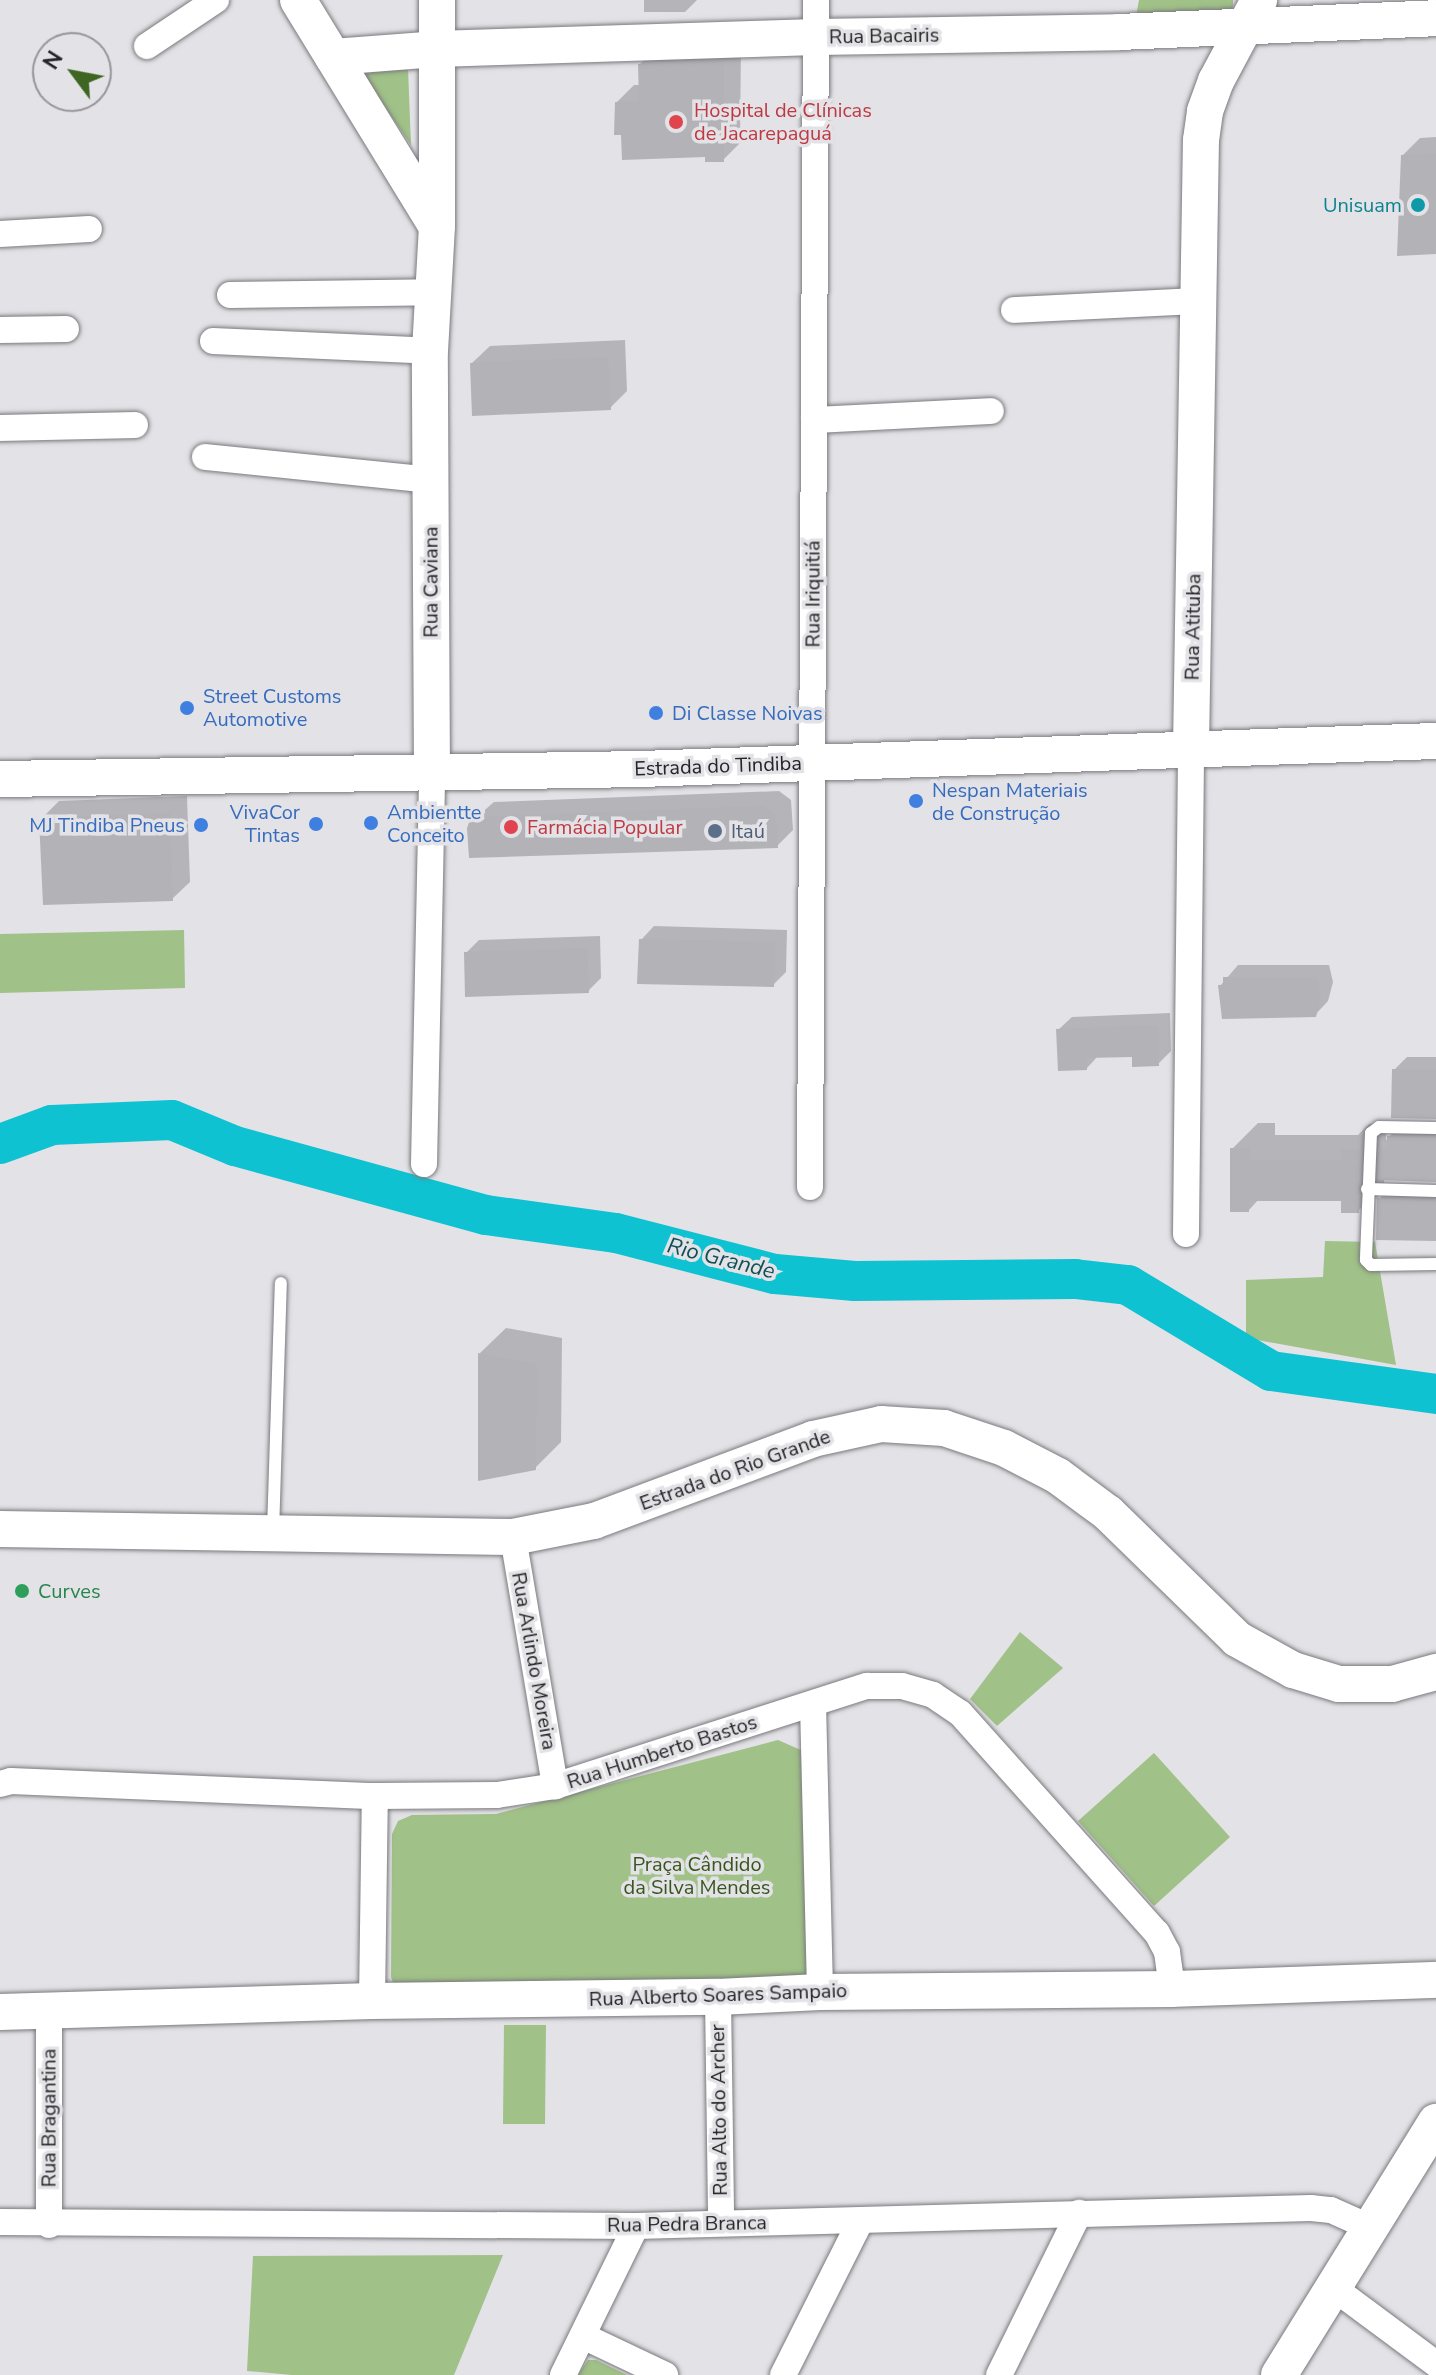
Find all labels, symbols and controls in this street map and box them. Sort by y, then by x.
street label: Rua Bacairis [829,23,939,49]
north arrow [32,32,112,112]
text: N [36,45,70,75]
place label: Hospital de Clínicas de Jacarepaguá [694,98,872,145]
marker: Hospital de Clínicas de Jacarepaguá [665,111,687,133]
place label: Unisuam [1323,193,1402,217]
marker: Unisuam [1409,196,1427,214]
street label: Rua Caviana [419,526,443,638]
street label: Rua Iriquitiá [801,540,825,648]
street label: Rua Atituba [1180,573,1206,681]
place label: Street Customs Automotive [203,684,341,731]
marker: Street Customs Automotive [178,699,196,717]
place label: Di Classe Noivas [672,701,822,725]
marker: Di Classe Noivas [647,704,665,722]
street label: Estrada do Tindiba [634,751,802,781]
place label: Nespan Materiais de Construção [932,778,1088,825]
marker: Nespan Materiais de Construção [907,792,925,810]
place label: VivaCor Tintas [230,800,300,847]
place label: Ambientte Conceito [387,800,481,847]
place label: MJ Tindiba Pneus [29,813,185,837]
marker: Ambientte Conceito [362,814,380,832]
marker: VivaCor Tintas [307,815,325,833]
place label: Farmácia Popular [527,815,683,839]
marker: MJ Tindiba Pneus [192,816,210,834]
marker: Farmácia Popular [502,818,520,836]
place label: Itaú [731,819,765,843]
marker: Itaú [706,822,724,840]
water label: Rio Grande [664,1233,778,1285]
street label: Estrada do Rio Grande [636,1424,834,1516]
street label: Rua Arlindo Moreira [507,1570,561,1752]
place label: Curves [38,1579,101,1603]
marker: Curves [13,1582,31,1600]
street label: Rua Humberto Bastos [564,1710,760,1794]
park label: Praça Cândido da Silva Mendes [624,1853,770,1900]
street label: Rua Alberto Soares Sampaio [588,1978,848,2012]
street label: Rua Alto do Archer [706,2024,732,2196]
street label: Rua Bragantina [37,2049,61,2187]
street label: Rua Pedra Branca [607,2211,767,2237]

